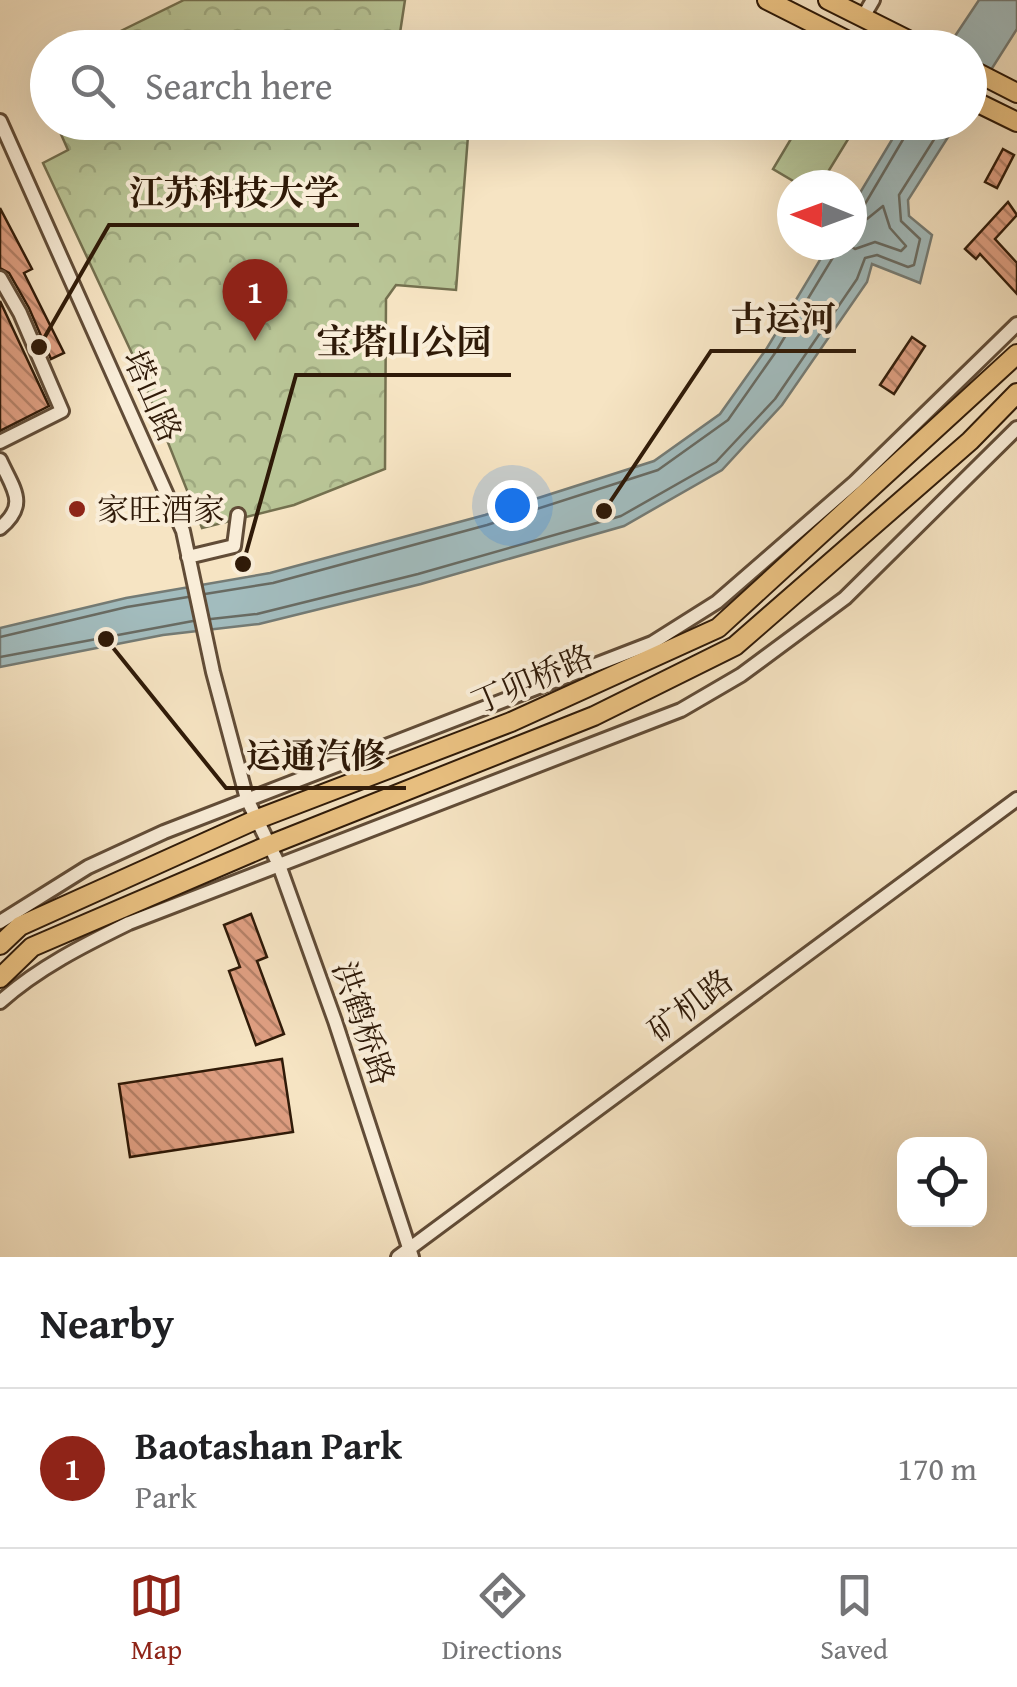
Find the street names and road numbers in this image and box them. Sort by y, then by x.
street label: 塔山路 [112,343,194,449]
street label: 丁卯桥路 [464,632,600,726]
street label: 洪鹤桥路 [321,955,407,1091]
street label: 矿机路 [638,957,742,1053]

